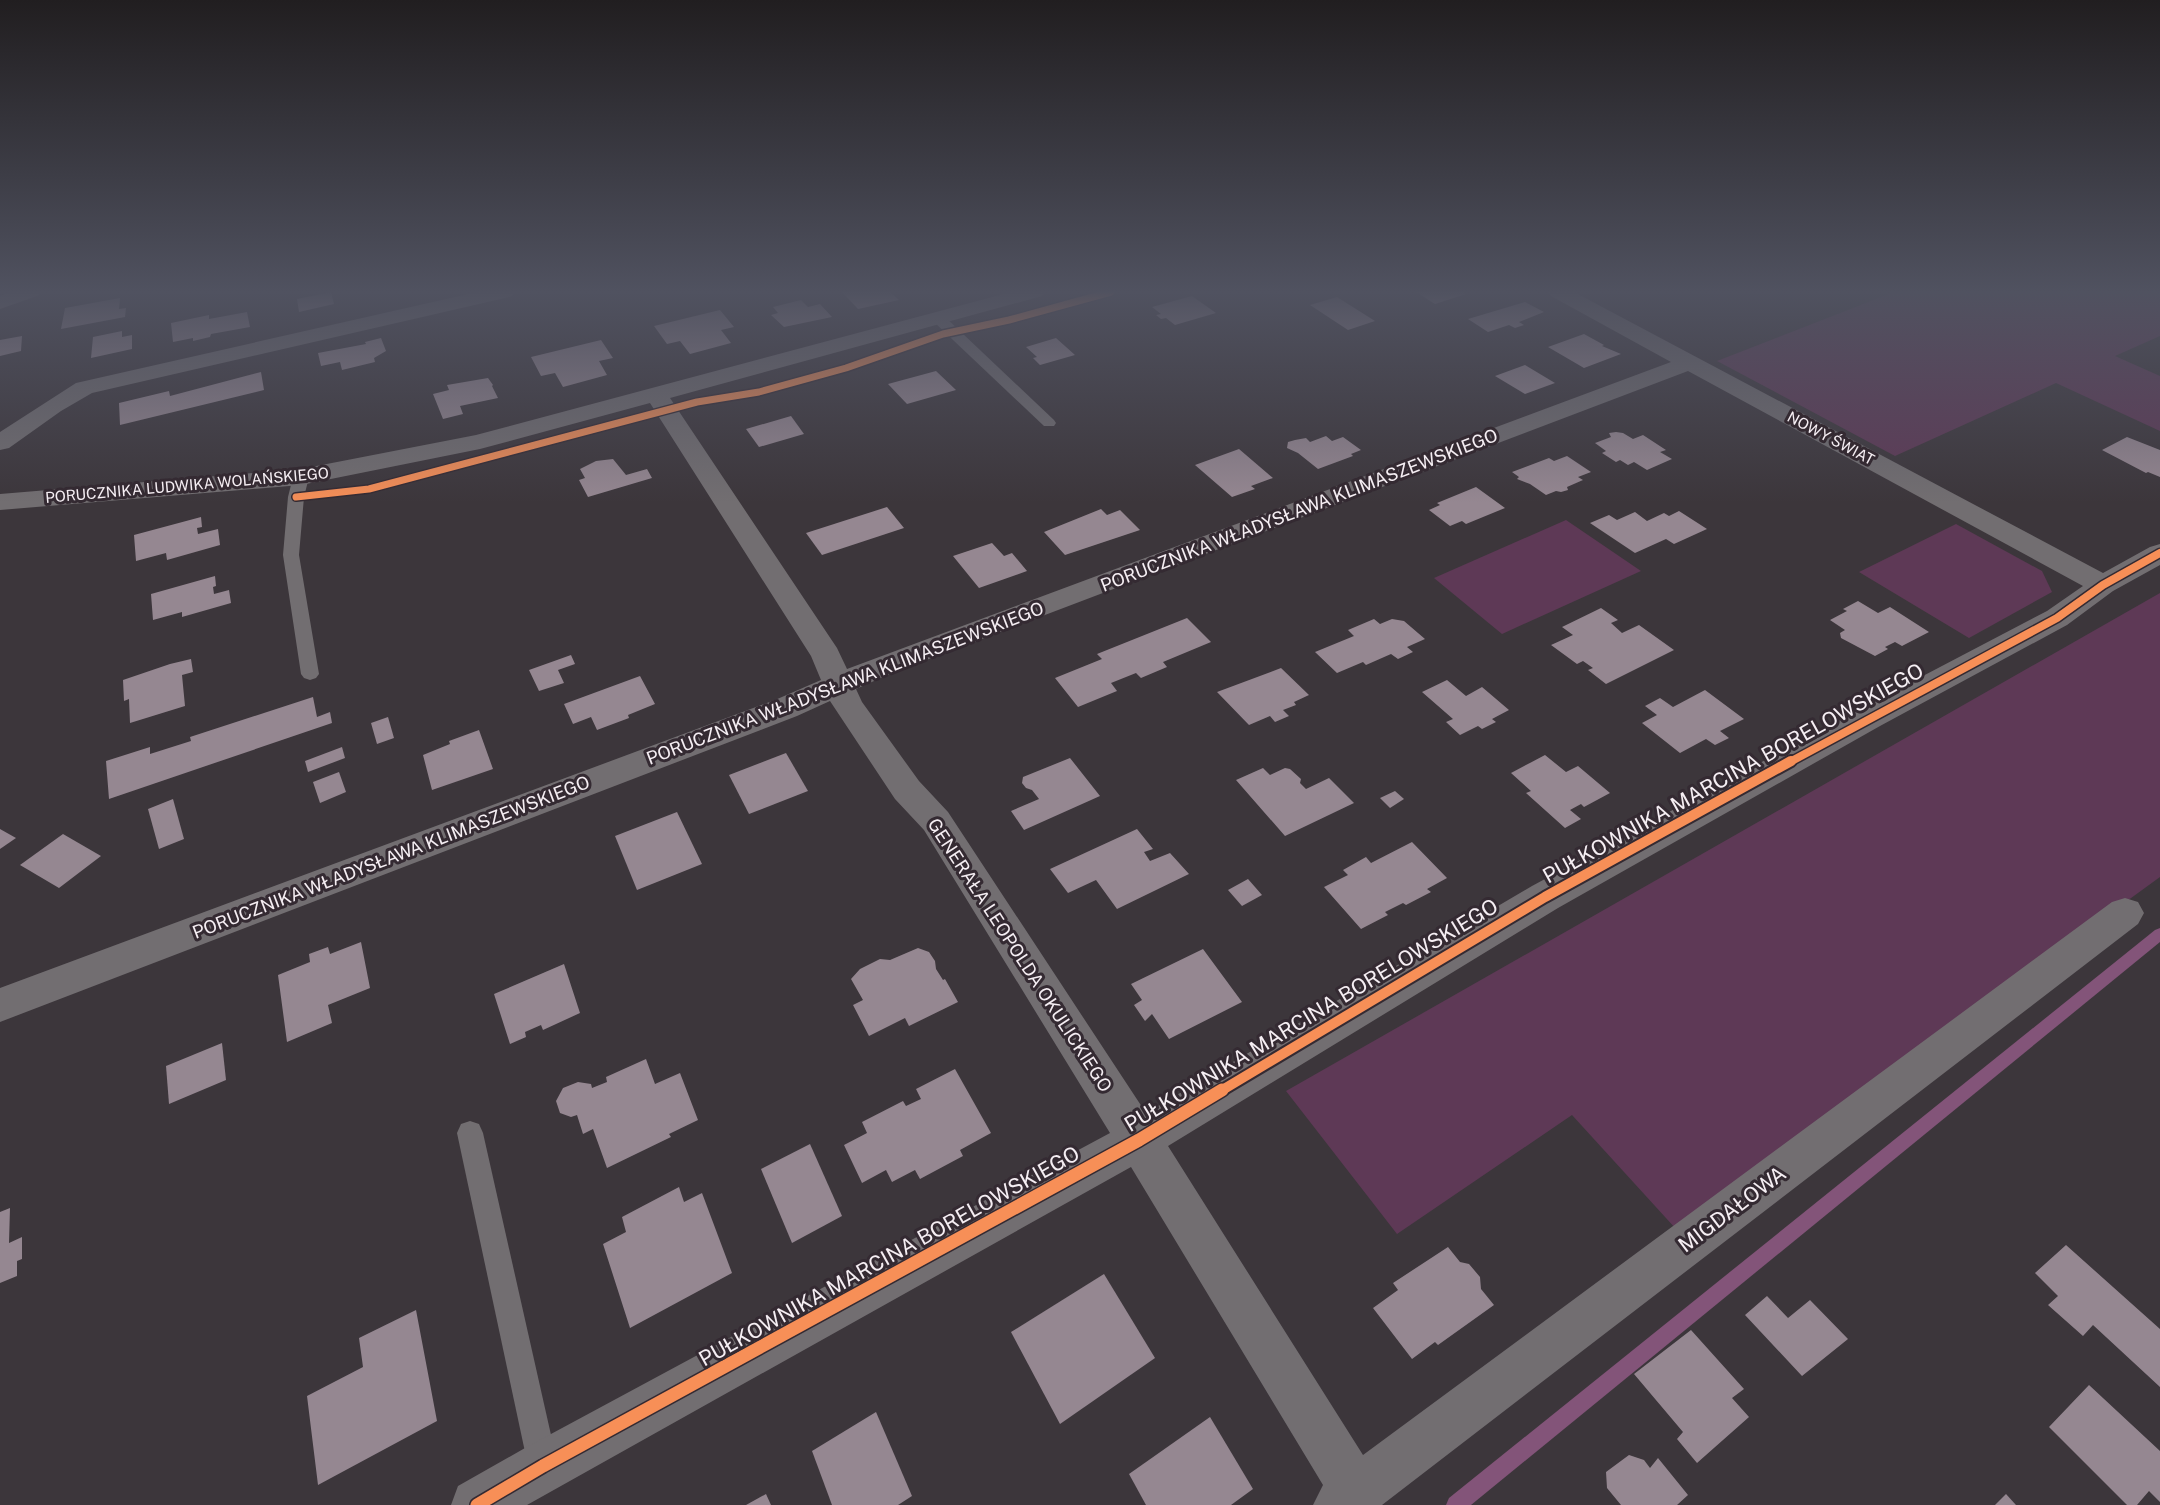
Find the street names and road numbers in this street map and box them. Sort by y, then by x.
street label: NOWY ŚWIAT [1785,407,1878,468]
street label: PORUCZNIKA WŁADYSŁAWA KLIMASZEWSKIEGO [1097,424,1501,596]
street label: PORUCZNIKA LUDWIKA WOLAŃSKIEGO [45,464,329,506]
street label: PORUCZNIKA WŁADYSŁAWA KLIMASZEWSKIEGO [643,597,1047,769]
street label: PUŁKOWNIKA MARCINA BORELOWSKIEGO [1538,658,1928,888]
street label: PORUCZNIKA WŁADYSŁAWA KLIMASZEWSKIEGO [189,771,593,943]
street label: GENERAŁA LEOPOLDA OKULICKIEGO [924,814,1116,1096]
street label: PUŁKOWNIKA MARCINA BORELOWSKIEGO [1120,893,1502,1137]
street label: PUŁKOWNIKA MARCINA BORELOWSKIEGO [694,1141,1084,1371]
street label: MIGDAŁOWA [1673,1160,1791,1258]

